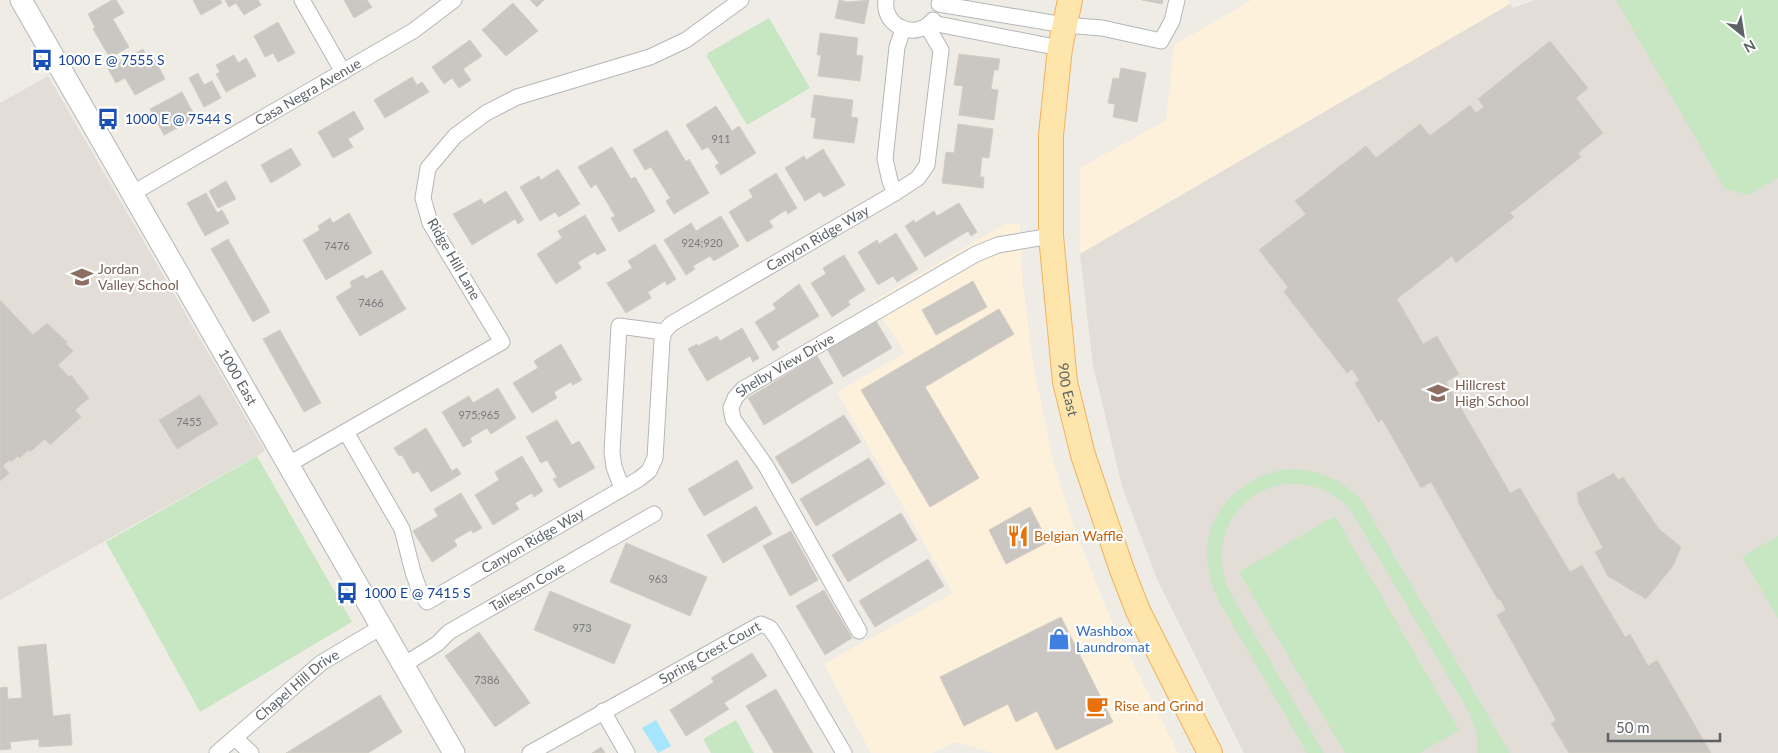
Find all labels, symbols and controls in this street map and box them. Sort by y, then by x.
north arrow [1718,10,1768,60]
text: N [1741,37,1759,57]
bus stop icon: 1000 E @ 7555 S [29,47,55,73]
place label: 1000 E @ 7555 S [58,51,165,68]
street label: Casa Negra Avenue [252,54,364,129]
bus stop icon: 1000 E @ 7544 S [95,106,121,132]
place label: 1000 E @ 7544 S [125,110,232,127]
house number: 911 [711,132,731,145]
street label: Canyon Ridge Way [763,201,872,274]
street label: Ridge Hill Lane [424,215,485,303]
house number: 924;920 [681,236,723,249]
house number: 7476 [324,239,350,252]
place label: Jordan Valley School [98,260,179,293]
school or university icon: Jordan Valley School [69,264,95,290]
house number: 7466 [358,296,384,309]
street label: Shelby View Drive [731,329,837,400]
street label: 1000 East [215,346,261,408]
street label: 900 East [1055,362,1082,418]
place label: Hillcrest High School [1455,376,1529,409]
school or university icon: Hillcrest High School [1425,380,1451,406]
house number: 975;965 [458,408,500,421]
house number: 7455 [176,415,202,428]
street label: Canyon Ridge Way [478,503,588,577]
restaurant icon: Belgian Waffle [1005,523,1031,549]
place label: Belgian Waffle [1034,527,1123,544]
street label: Taliesen Cove [486,558,568,615]
house number: 963 [648,572,668,585]
bus stop icon: 1000 E @ 7415 S [334,580,360,606]
place label: 1000 E @ 7415 S [364,584,471,601]
street label: Spring Crest Court [656,617,763,687]
house number: 973 [572,621,592,634]
place label: Washbox Laundromat [1076,622,1150,655]
shop icon: Washbox Laundromat [1046,626,1072,652]
street label: Chapel Hill Drive [251,645,342,724]
house number: 7386 [474,673,500,686]
cafe icon: Rise and Grind [1084,693,1110,719]
place label: Rise and Grind [1114,697,1204,714]
scale bar [1608,710,1720,742]
text: 50 m [1616,718,1650,736]

